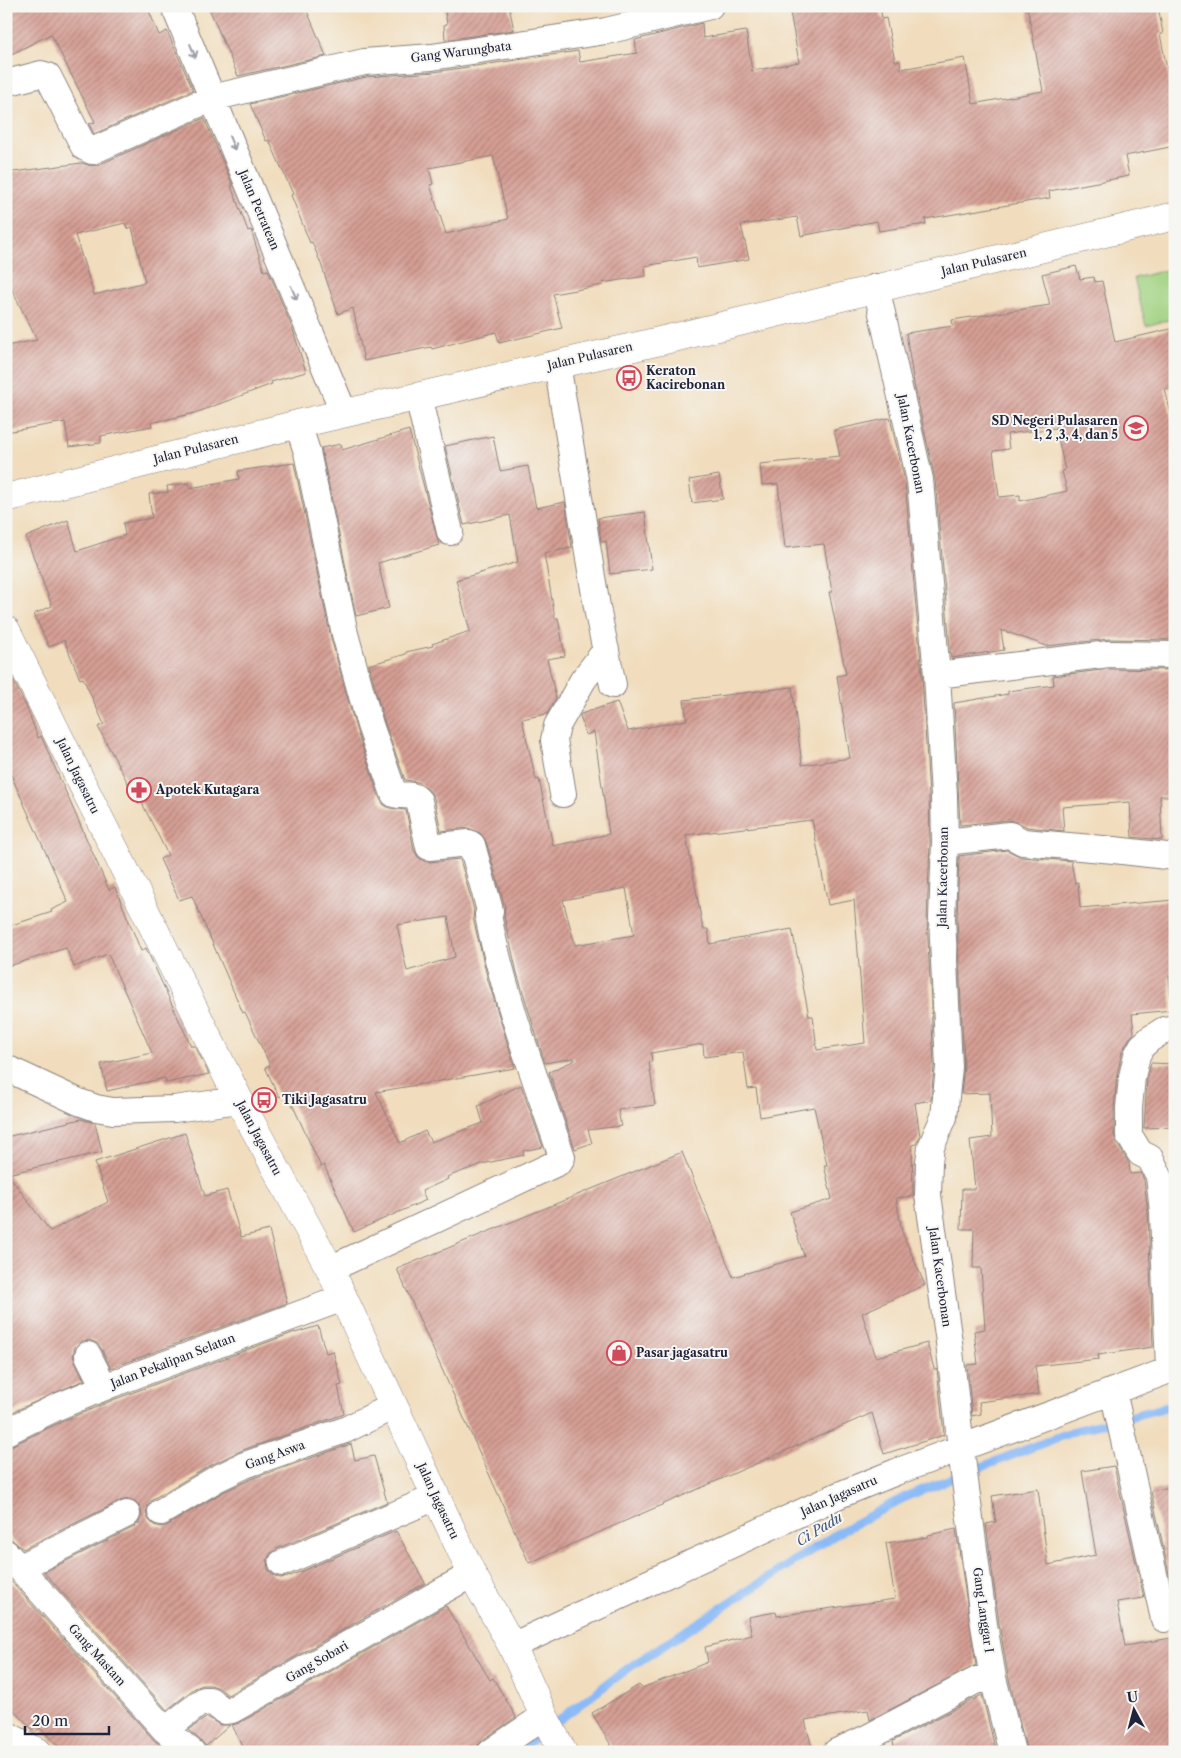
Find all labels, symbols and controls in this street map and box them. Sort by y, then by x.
street label: Gang Warungbata [410,38,513,65]
one-way arrow [189,43,198,58]
one-way arrow [227,135,237,150]
street label: Jalan Petratean [235,166,283,253]
street label: Jalan Pulasaren [938,244,1028,279]
one-way arrow [289,285,299,300]
street label: Jalan Pulasaren [544,338,634,373]
place label: Keraton Kacirebonan [646,363,726,392]
bus stop icon: Keraton Kacirebonan [616,365,642,391]
street label: Jalan Kacerbonan [894,391,929,495]
place label: SD Negeri Pulasaren 1, 2 ,3, 4, dan 5 [991,413,1119,442]
school or university icon: SD Negeri Pulasaren 1, 2 ,3, 4, dan 5 [1123,415,1149,441]
street label: Jalan Pulasaren [150,431,240,467]
street label: Jalan Jagasatru [53,734,103,817]
pharmacy icon: Apotek Kutagara [126,777,152,803]
place label: Apotek Kutagara [155,782,260,797]
street label: Jalan Kacerbonan [934,826,951,929]
bus stop icon: Tiki Jagasatru [251,1087,277,1113]
place label: Tiki Jagasatru [282,1092,367,1107]
street label: Jalan Jagasatru [233,1096,286,1178]
street label: Jalan Kacerbonan [926,1224,955,1328]
street label: Jalan Pekalipan Selatan [107,1330,238,1392]
shop icon: Pasar jagasatru [606,1340,632,1366]
place label: Pasar jagasatru [636,1345,728,1360]
street label: Gang Aswa [243,1437,307,1472]
street label: Jalan Jagasatru [413,1459,463,1542]
street label: Jalan Jagasatru [796,1472,880,1520]
water label: Ci Padu [792,1508,846,1550]
street label: Gang Langgar I [970,1566,997,1654]
street label: Gang Mastam [66,1621,129,1689]
street label: Gang Sobari [283,1637,351,1686]
north arrow [1108,1686,1158,1736]
text: U [1126,1687,1140,1707]
scale bar [25,1703,109,1735]
text: 20 m [32,1711,68,1730]

